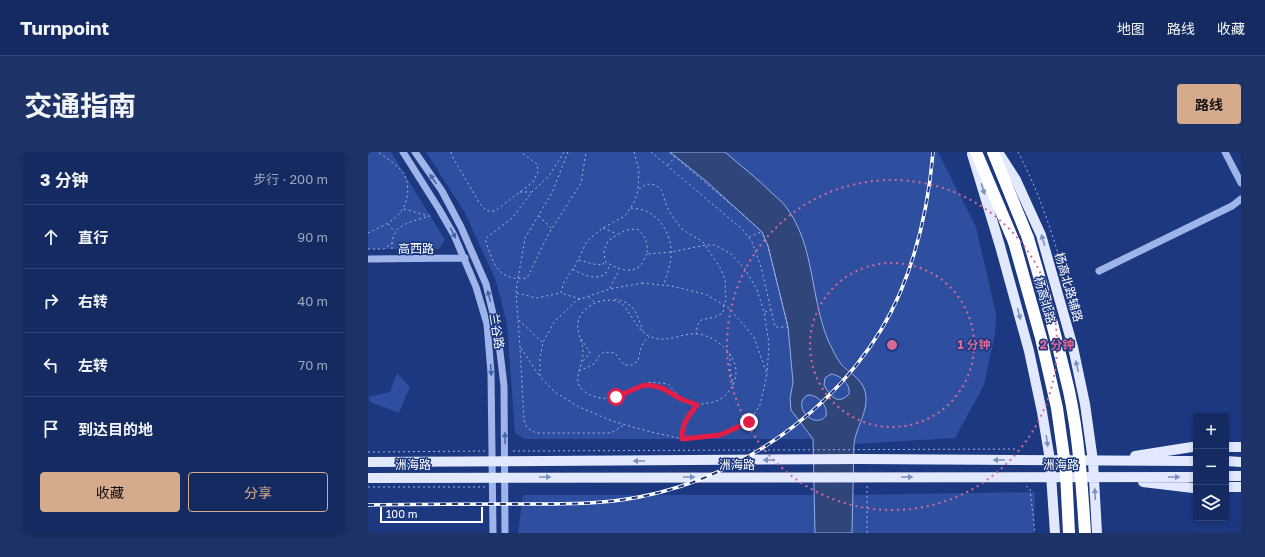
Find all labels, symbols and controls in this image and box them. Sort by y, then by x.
text: Turnpoint [20,16,109,39]
text: 地图 [1117,20,1145,37]
text: 路线 [1167,20,1195,37]
text: 收藏 [1217,20,1245,37]
button: 路线 [1177,84,1241,124]
text: 交通指南 [24,89,136,122]
text: 3 分钟 [40,169,89,190]
text: 步行 · 200 m [253,171,328,187]
one-way arrow [429,174,437,184]
one-way arrow [980,184,986,196]
icon: ahead [40,226,62,248]
one-way arrow [449,227,456,239]
text: 直行 [78,228,108,246]
text: 90 m [297,229,328,245]
one-way arrow [1040,234,1046,246]
street label: 高西路 [398,241,434,256]
street label: 杨高北路辅路 [1052,250,1086,324]
street label: 杨高北路 [1031,275,1059,325]
icon: right [40,290,62,312]
one-way arrow [485,290,491,302]
text: 右转 [78,292,108,310]
text: 40 m [297,293,328,309]
one-way arrow [1016,308,1022,320]
street label: 兰谷路 [487,312,507,350]
text: 1 分钟 [957,337,991,352]
text: 2 分钟 [1040,337,1074,352]
centre of rings [885,338,899,352]
icon: left [40,354,62,376]
text: 左转 [78,356,108,374]
text: 70 m [298,357,328,373]
one-way arrow [1073,359,1079,372]
one-way arrow [488,364,495,376]
route start [607,388,625,406]
route end [740,413,758,431]
map controls [1193,413,1229,521]
button: + [1193,413,1229,449]
icon: arrive [40,418,62,440]
text: 到达目的地 [78,420,153,438]
one-way arrow [502,431,508,444]
one-way arrow [1044,435,1050,447]
button: − [1193,449,1229,485]
street label: 洲海路 [395,457,431,472]
street label: 洲海路 [719,457,755,472]
one-way arrow [762,457,775,463]
one-way arrow [992,457,1005,463]
street label: 洲海路 [1043,457,1079,472]
one-way arrow [632,458,645,464]
button: 收藏 [40,472,180,512]
button: 分享 [188,472,328,512]
one-way arrow [539,474,552,480]
one-way arrow [683,474,696,480]
one-way arrow [901,474,914,480]
one-way arrow [1168,474,1181,480]
button: layers [1193,485,1229,521]
one-way arrow [1092,487,1098,500]
scale bar [380,505,483,524]
text: 100 m [386,507,417,520]

